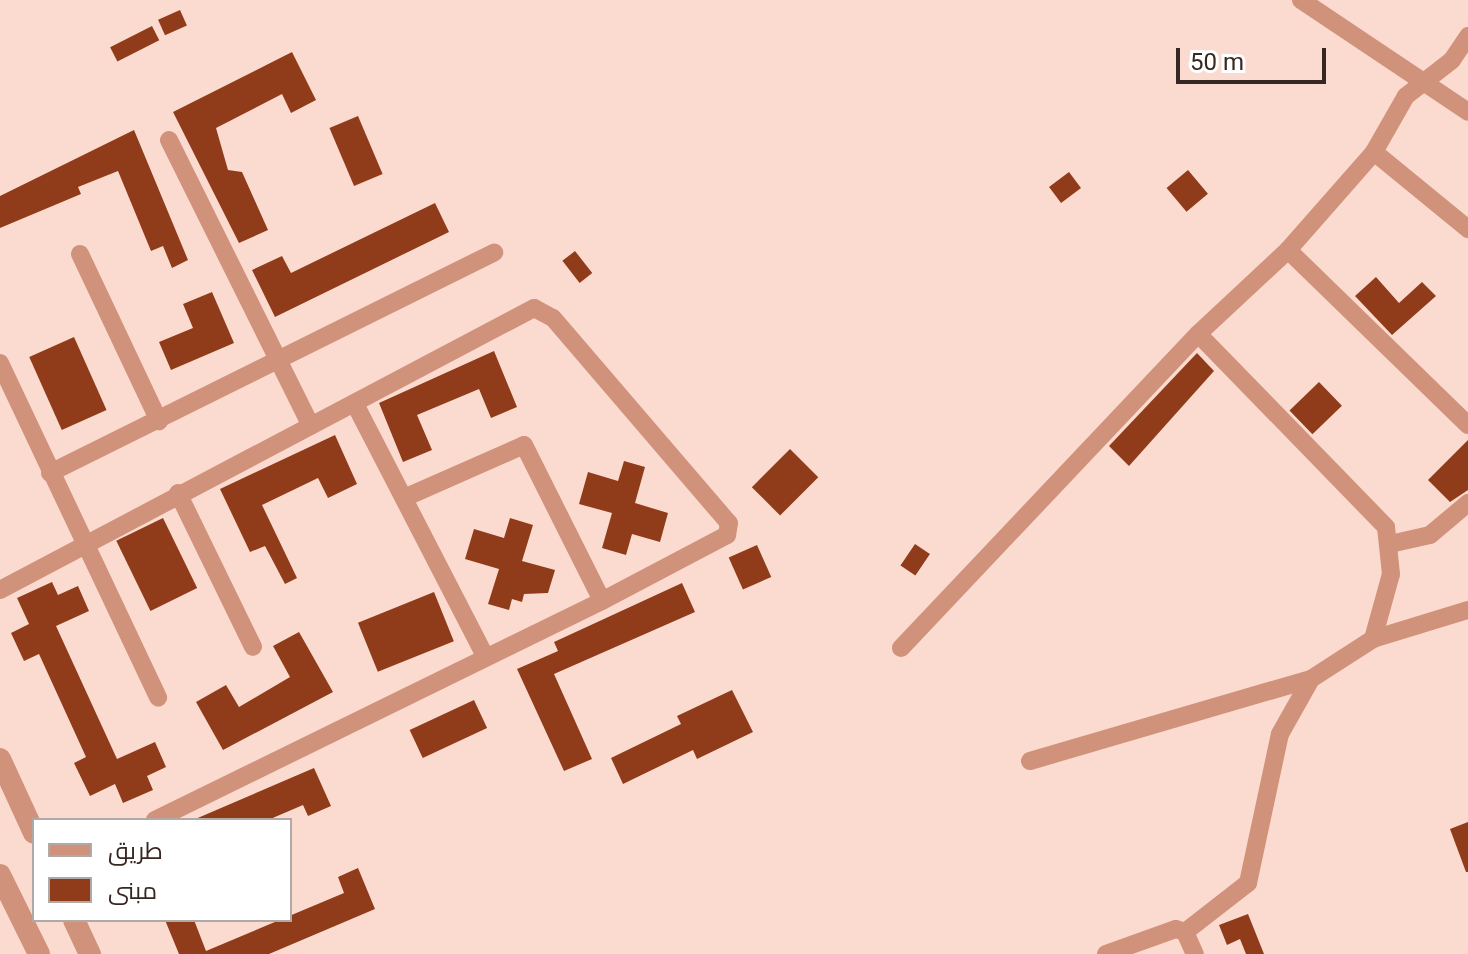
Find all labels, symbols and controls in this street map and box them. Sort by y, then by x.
scale bar [1180,32,1330,82]
text: 50 m [1190,48,1244,76]
legend [32,818,292,922]
text: طريق [108,837,163,865]
text: مبنى [108,877,157,905]

